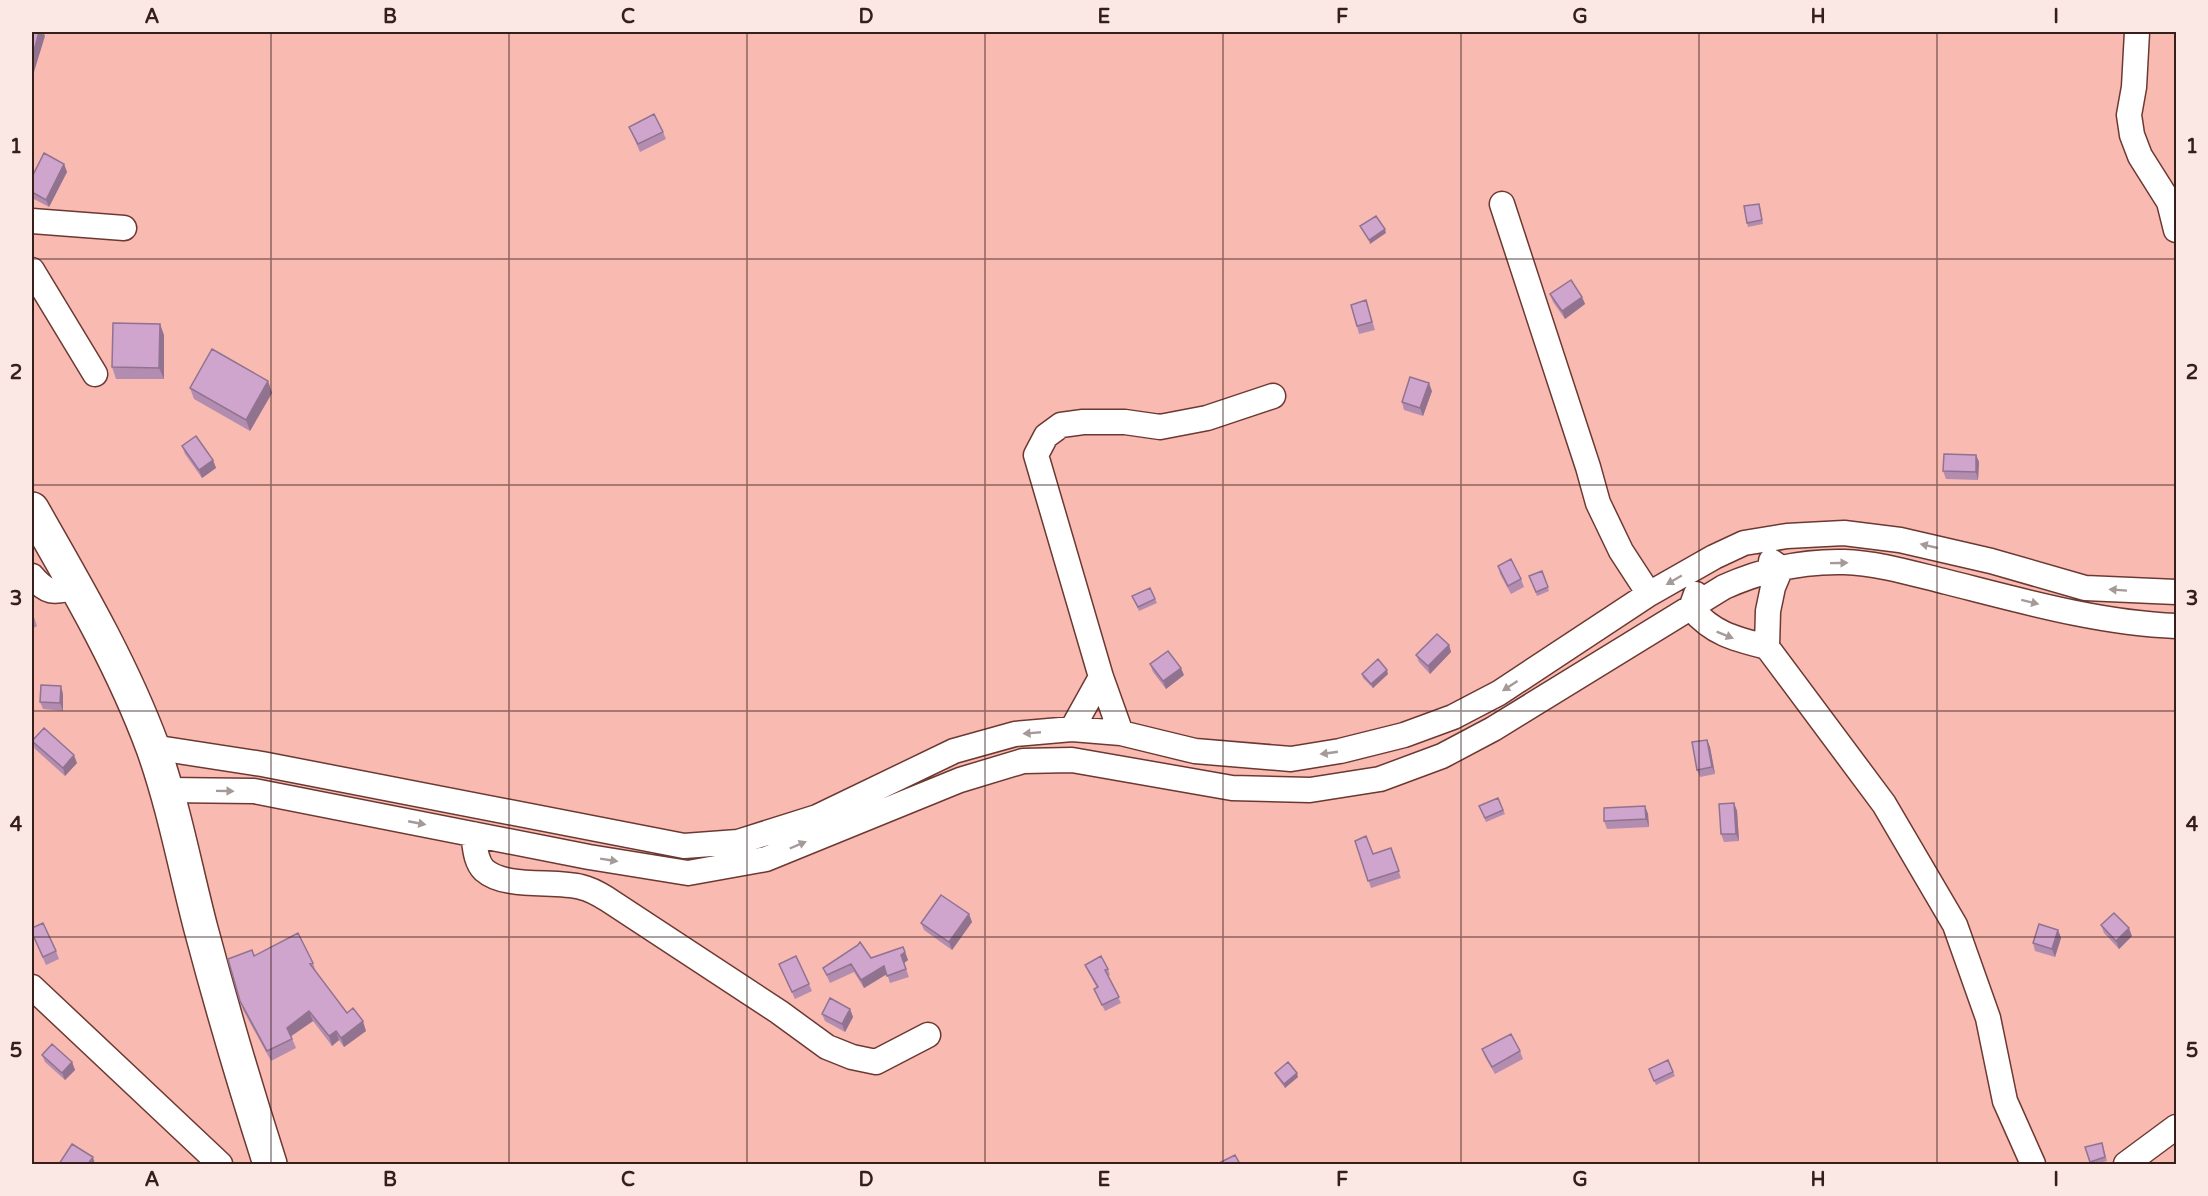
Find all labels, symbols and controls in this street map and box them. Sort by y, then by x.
text: A [145,5,160,29]
text: B [383,5,397,29]
text: C [621,5,635,29]
text: D [858,5,874,29]
text: E [1098,5,1111,29]
text: F [1336,5,1348,29]
text: G [1572,5,1588,29]
text: H [1810,5,1826,29]
text: I [2053,5,2059,29]
text: 1 [10,135,22,159]
text: 1 [2186,135,2198,159]
text: 2 [10,361,22,385]
text: 2 [2186,361,2198,385]
one-way arrow [1919,541,1938,551]
one-way arrow [1830,558,1849,568]
one-way arrow [1665,575,1682,585]
one-way arrow [2109,585,2128,594]
text: 3 [10,587,22,611]
text: 3 [2186,587,2198,611]
one-way arrow [2020,598,2039,608]
one-way arrow [1716,630,1734,640]
one-way arrow [1503,680,1519,692]
one-way arrow [1022,728,1041,737]
one-way arrow [1319,749,1338,758]
one-way arrow [216,786,235,796]
text: 4 [10,813,23,837]
text: 4 [2186,813,2199,837]
one-way arrow [408,819,427,828]
one-way arrow [790,840,808,850]
one-way arrow [599,856,618,865]
text: 5 [10,1039,22,1063]
text: 5 [2186,1039,2198,1063]
text: A [145,1168,160,1192]
text: B [383,1168,397,1192]
text: C [621,1168,635,1192]
text: D [858,1168,874,1192]
text: E [1098,1168,1111,1192]
text: F [1336,1168,1348,1192]
text: G [1572,1168,1588,1192]
text: H [1810,1168,1826,1192]
text: I [2053,1168,2059,1192]

